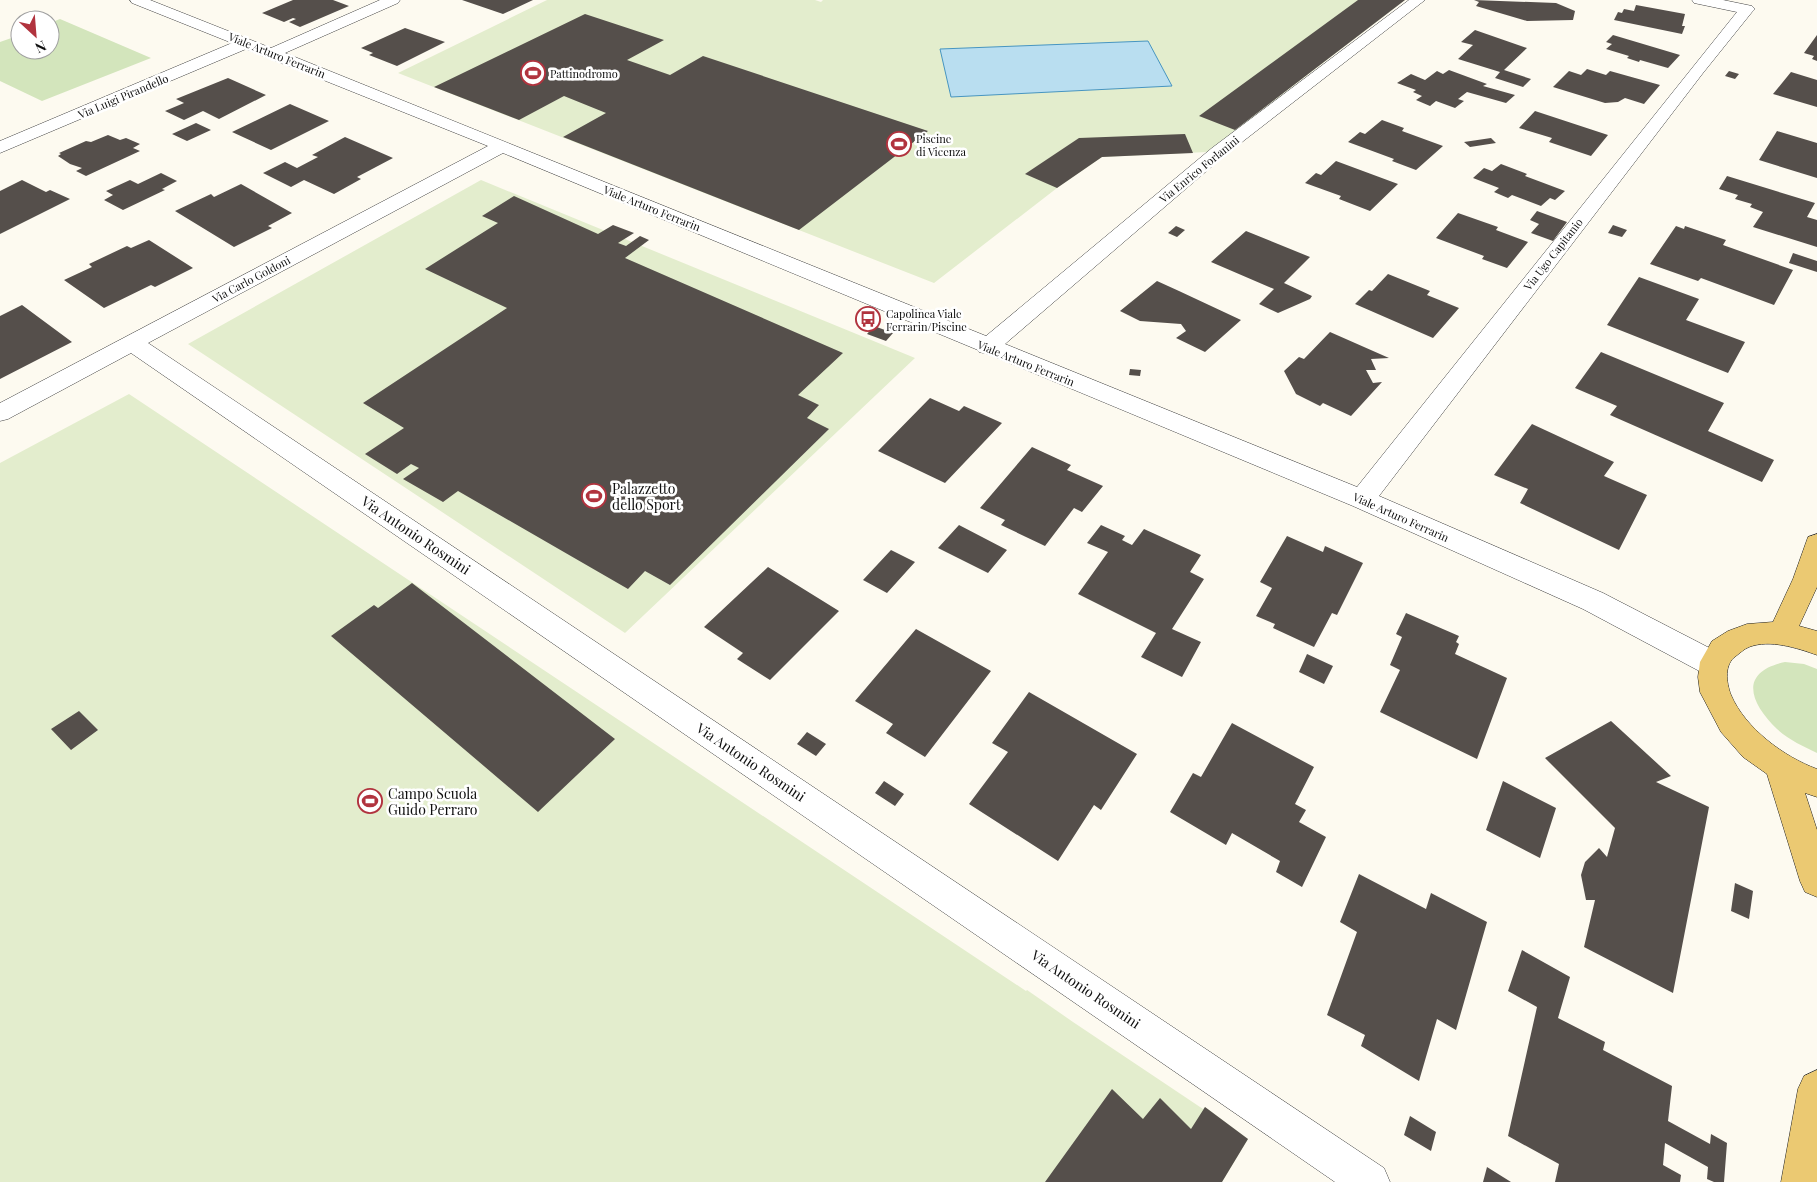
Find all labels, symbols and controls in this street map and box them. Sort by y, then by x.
north arrow [10,10,60,60]
street label: Viale Arturo Ferrarin [225,28,328,81]
text: N [32,36,50,58]
sports icon: Pattinodromo [520,60,546,86]
place label: Pattinodromo [550,66,618,81]
street label: Via Luigi Pirandello [75,70,170,122]
sports icon: Piscine di Vicenza [886,131,912,157]
place label: Piscine di Vicenza [916,131,967,159]
street label: Via Enrico Forlanini [1155,132,1242,206]
street label: Viale Arturo Ferrarin [600,181,703,234]
street label: Via Ugo Capitanio [1520,215,1586,294]
street label: Via Carlo Goldoni [208,252,293,306]
bus stop icon: Capolinea Viale Ferrarin/Piscine [855,306,881,332]
place label: Capolinea Viale Ferrarin/Piscine [886,306,967,334]
street label: Viale Arturo Ferrarin [974,336,1077,389]
place label: Palazzetto dello Sport [612,479,682,514]
sports icon: Palazzetto dello Sport [581,483,607,509]
street label: Viale Arturo Ferrarin [1350,489,1452,545]
street label: Via Antonio Rosmini [357,491,474,579]
street label: Via Antonio Rosmini [692,718,809,806]
place label: Campo Scuola Guido Perraro [388,784,478,819]
sports icon: Campo Scuola Guido Perraro [357,788,383,814]
street label: Via Antonio Rosmini [1027,945,1144,1033]

